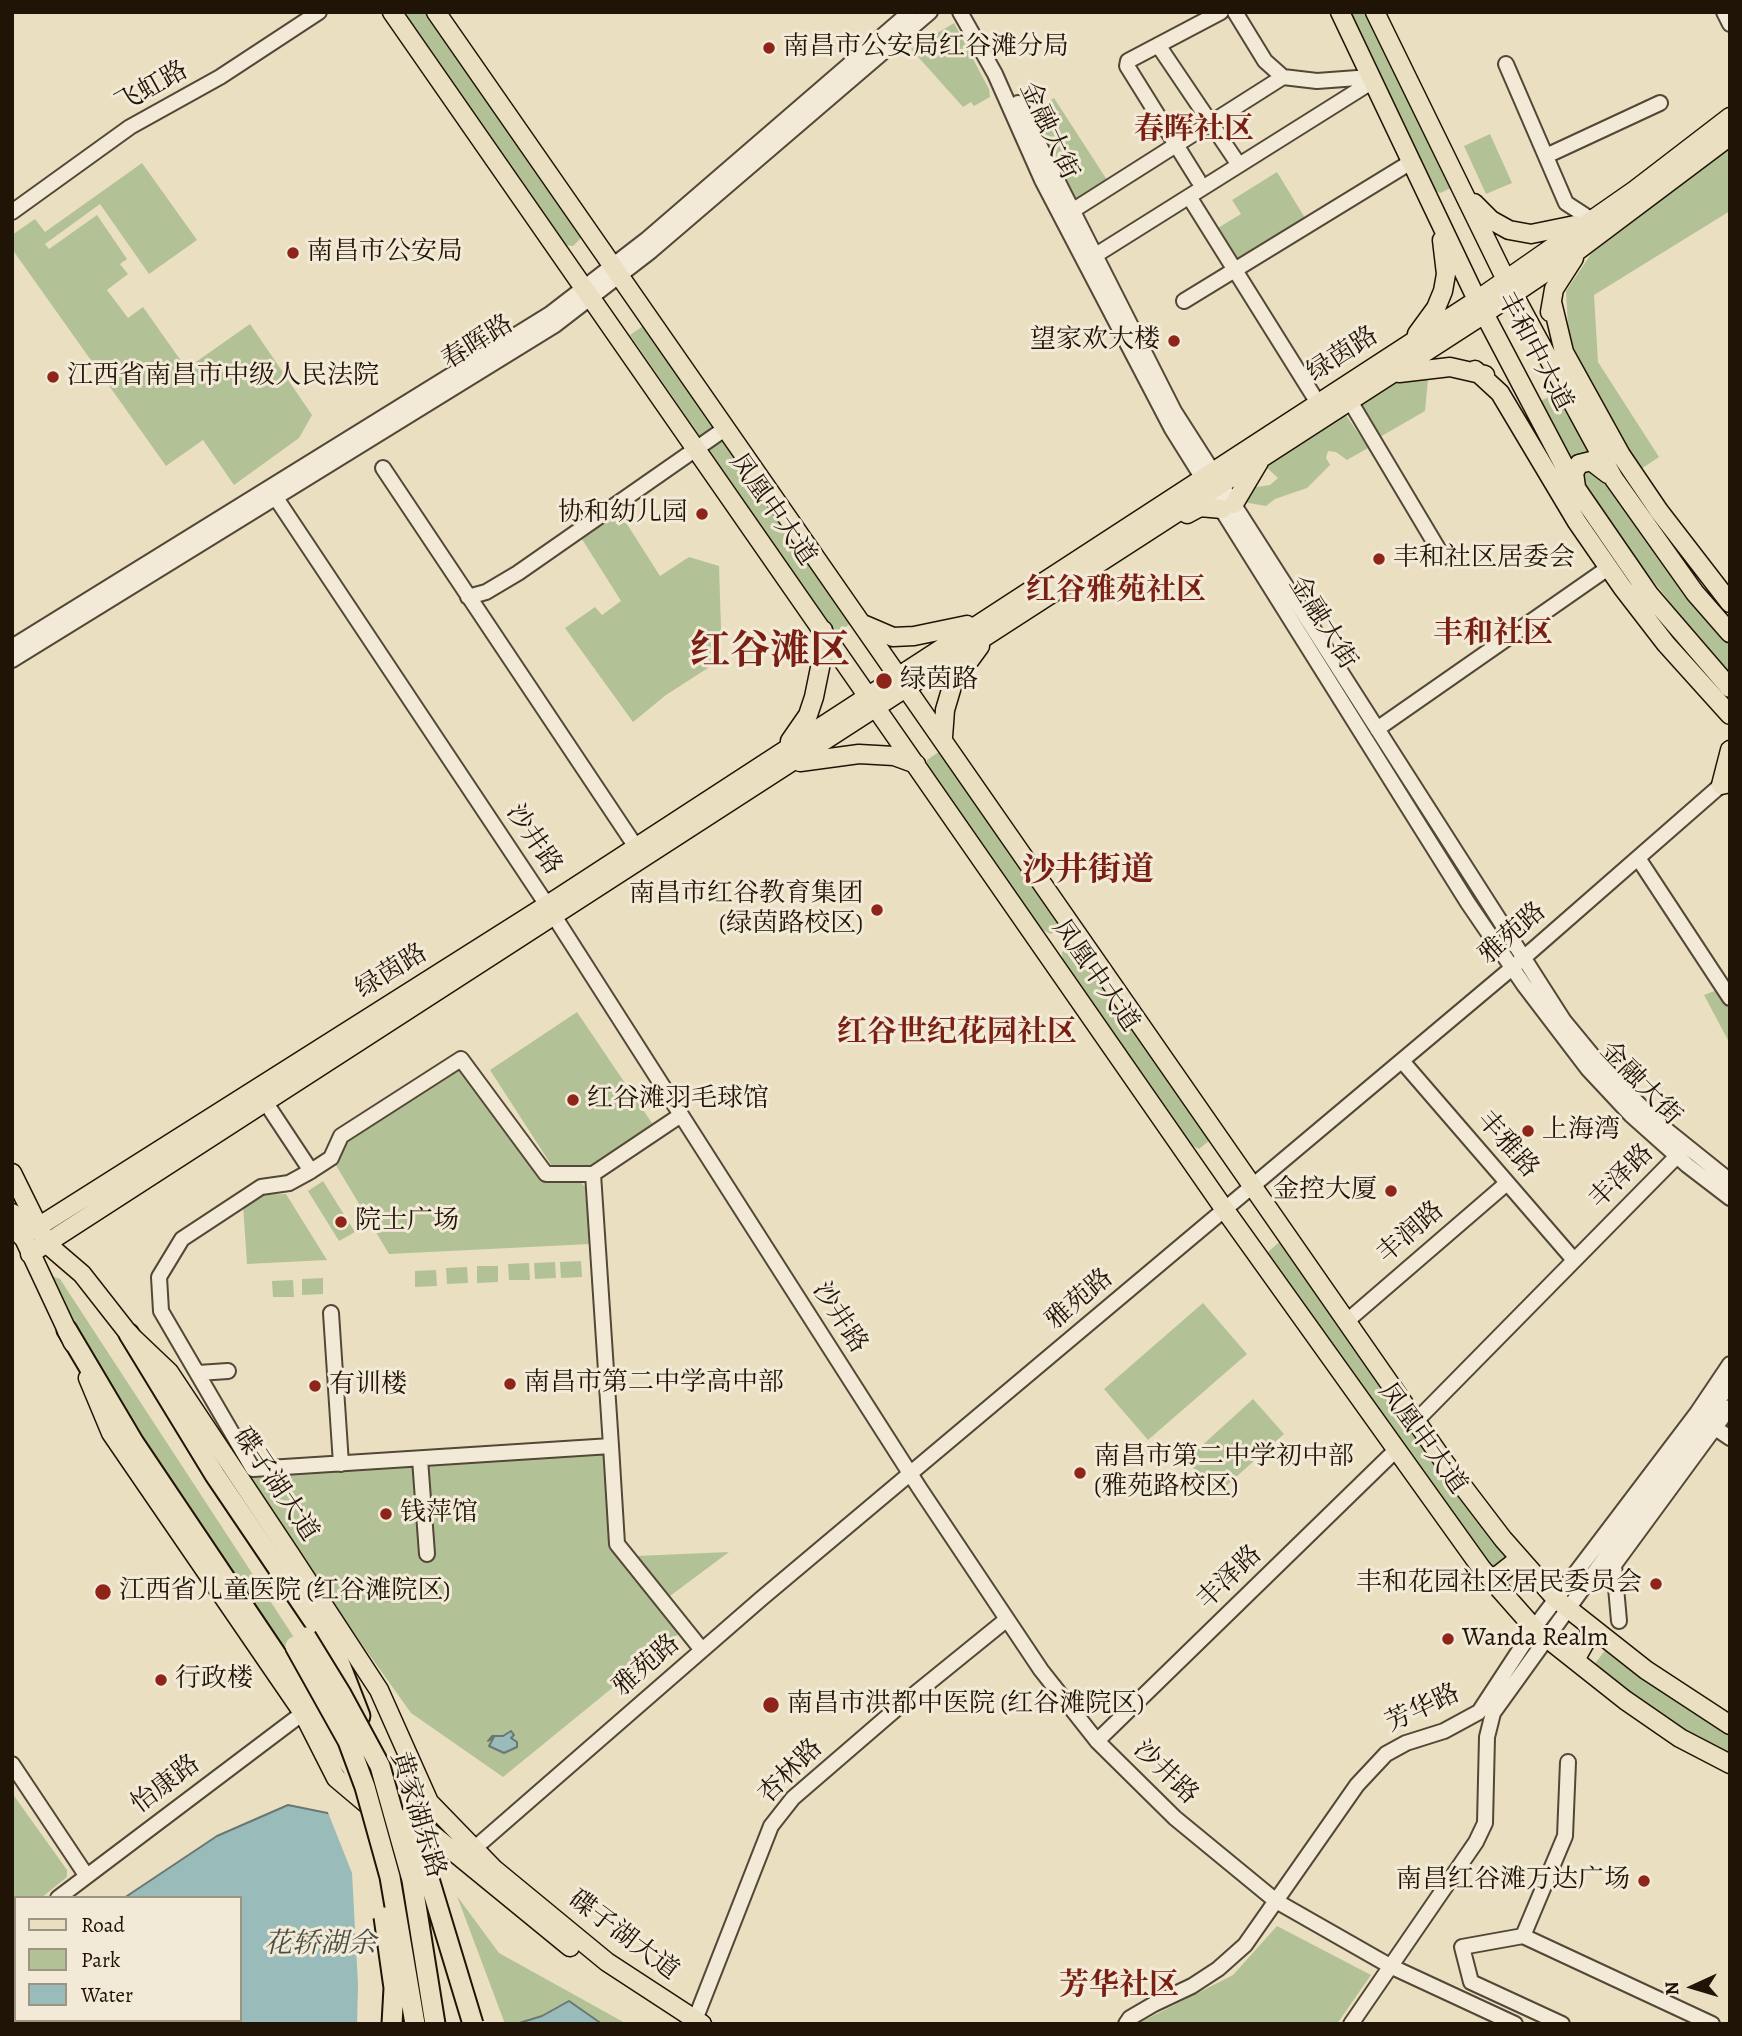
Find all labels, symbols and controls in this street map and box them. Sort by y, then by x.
place label: 南昌市公安局红谷滩分局 [783,32,1069,64]
marker: 南昌市公安局红谷滩分局 [761,40,777,56]
street label: 飞虹路 [110,55,194,121]
street label: 金融大街 [1012,77,1084,185]
district label: 春晖社区 [1134,113,1254,149]
place label: 南昌市公安局 [307,237,463,269]
marker: 南昌市公安局 [285,245,301,261]
street label: 丰和中大道 [1490,287,1578,417]
street label: 春晖路 [437,309,519,377]
street label: 绿茵路 [1302,321,1384,389]
place label: 望家欢大楼 [1030,325,1160,357]
marker: 望家欢大楼 [1166,333,1182,349]
place label: 江西省南昌市中级人民法院 [67,361,379,393]
marker: 江西省南昌市中级人民法院 [45,369,61,385]
street label: 凤凰中大道 [722,448,822,572]
place label: 协和幼儿园 [558,498,688,530]
marker: 协和幼儿园 [694,506,710,522]
place label: 丰和社区居委会 [1393,543,1575,575]
marker: 丰和社区居委会 [1371,551,1387,567]
street label: 金融大街 [1281,571,1363,675]
district label: 红谷雅苑社区 [1026,574,1206,610]
district label: 丰和社区 [1433,617,1553,653]
district label: 红谷滩区 [690,629,850,677]
place label: 绿茵路 [900,665,978,697]
marker: 绿茵路 [874,671,894,691]
street label: 沙井路 [498,799,568,881]
district label: 沙井街道 [1022,852,1154,892]
place label: 南昌市红谷教育集团 (绿茵路校区) [629,879,863,940]
street label: 雅苑路 [1473,897,1553,971]
marker: 南昌市红谷教育集团 (绿茵路校区) [869,902,885,918]
street label: 凤凰中大道 [1045,914,1145,1038]
street label: 绿茵路 [351,938,433,1006]
district label: 红谷世纪花园社区 [837,1016,1077,1052]
street label: 金融大街 [1593,1036,1687,1132]
place label: 红谷滩羽毛球馆 [587,1084,769,1116]
marker: 红谷滩羽毛球馆 [565,1092,581,1108]
street label: 丰雅路 [1470,1105,1544,1185]
place label: 上海湾 [1542,1115,1620,1147]
marker: 上海湾 [1520,1123,1536,1139]
street label: 丰泽路 [1583,1138,1661,1216]
place label: 金控大厦 [1273,1175,1377,1207]
marker: 金控大厦 [1383,1183,1399,1199]
street label: 丰润路 [1371,1196,1451,1270]
place label: 院士广场 [355,1206,459,1238]
marker: 院士广场 [333,1214,349,1230]
street label: 雅苑路 [1040,1263,1120,1337]
street label: 沙井路 [805,1277,873,1359]
place label: 南昌市第二中学高中部 [524,1368,784,1400]
place label: 有训楼 [329,1370,407,1402]
marker: 南昌市第二中学高中部 [502,1376,518,1392]
street label: 凤凰中大道 [1371,1377,1473,1501]
marker: 有训楼 [307,1378,323,1394]
street label: 碟子湖大道 [226,1422,324,1548]
place label: 南昌市第二中学初中部 (雅苑路校区) [1094,1442,1354,1504]
marker: 南昌市第二中学初中部 (雅苑路校区) [1072,1465,1088,1481]
place label: 钱萍馆 [400,1498,478,1530]
marker: 钱萍馆 [378,1506,394,1522]
street label: 丰泽路 [1191,1540,1269,1616]
place label: 丰和花园社区居民委员会 [1356,1568,1642,1600]
place label: 江西省儿童医院 (红谷滩院区) [119,1576,450,1608]
marker: 丰和花园社区居民委员会 [1648,1576,1664,1592]
marker: 江西省儿童医院 (红谷滩院区) [93,1582,113,1602]
place label: Wanda Realm [1462,1623,1609,1655]
street label: 雅苑路 [607,1629,687,1703]
marker: Wanda Realm [1440,1631,1456,1647]
place label: 行政楼 [175,1664,253,1696]
marker: 行政楼 [153,1672,169,1688]
street label: 芳华路 [1381,1678,1465,1740]
place label: 南昌市洪都中医院 (红谷滩院区) [787,1689,1144,1721]
marker: 南昌市洪都中医院 (红谷滩院区) [761,1695,781,1715]
street label: 杏林路 [752,1733,830,1811]
street label: 沙井路 [1126,1735,1204,1811]
street label: 黄家湖东路 [383,1748,451,1882]
street label: 怡康路 [125,1749,207,1821]
place label: 南昌红谷滩万达广场 [1396,1865,1630,1897]
marker: 南昌红谷滩万达广场 [1636,1873,1652,1889]
street label: 碟子湖大道 [562,1884,684,1988]
legend [14,1896,242,2022]
text: Road [81,1911,125,1939]
water label: 花轿湖余 [264,1928,376,1962]
text: Park [81,1946,120,1974]
north arrow [1658,1952,1728,2022]
district label: 芳华社区 [1059,1969,1179,2005]
text: Water [81,1981,133,2009]
text: N [1659,1981,1686,1996]

